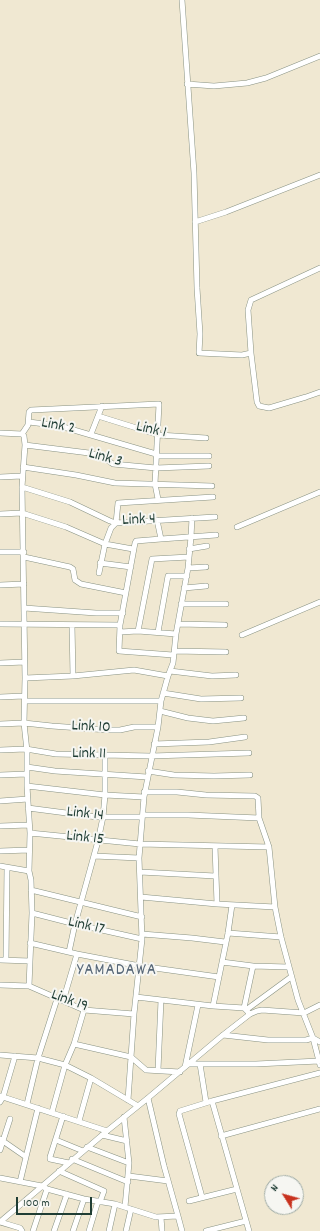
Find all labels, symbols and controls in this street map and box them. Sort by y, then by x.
street label: Link 2 [39,414,77,440]
street label: Link 1 [134,418,168,444]
street label: Link 3 [86,445,124,473]
street label: Link 4 [122,511,156,531]
street label: Link 10 [71,717,111,739]
street label: Link 11 [72,745,106,765]
street label: Link 14 [65,804,105,826]
street label: Link 15 [65,827,105,851]
street label: Link 17 [66,914,106,940]
district label: YAMADAWA [77,962,157,982]
street label: Link 19 [48,986,90,1018]
north arrow [264,1175,304,1215]
text: N [267,1181,283,1195]
scale bar [18,1189,94,1215]
text: 100 m [23,1195,50,1212]

